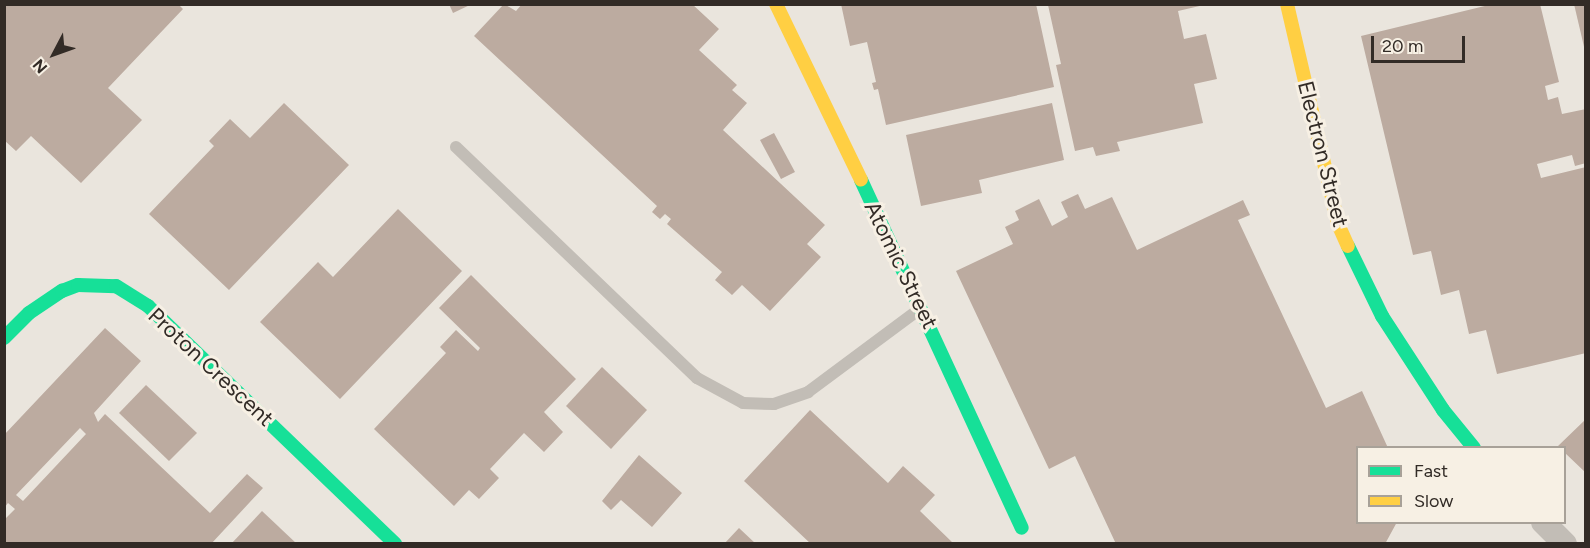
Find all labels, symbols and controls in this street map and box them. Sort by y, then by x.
north arrow [24,24,84,84]
scale bar [1374,24,1468,62]
text: 20 m [1382,35,1423,57]
text: N [29,55,51,77]
street label: Electron Street [1292,78,1354,230]
street label: Atomic Street [859,197,943,333]
street label: Proton Crescent [143,302,279,432]
legend [1356,446,1566,524]
text: Fast [1414,460,1448,482]
text: Slow [1414,490,1453,512]

